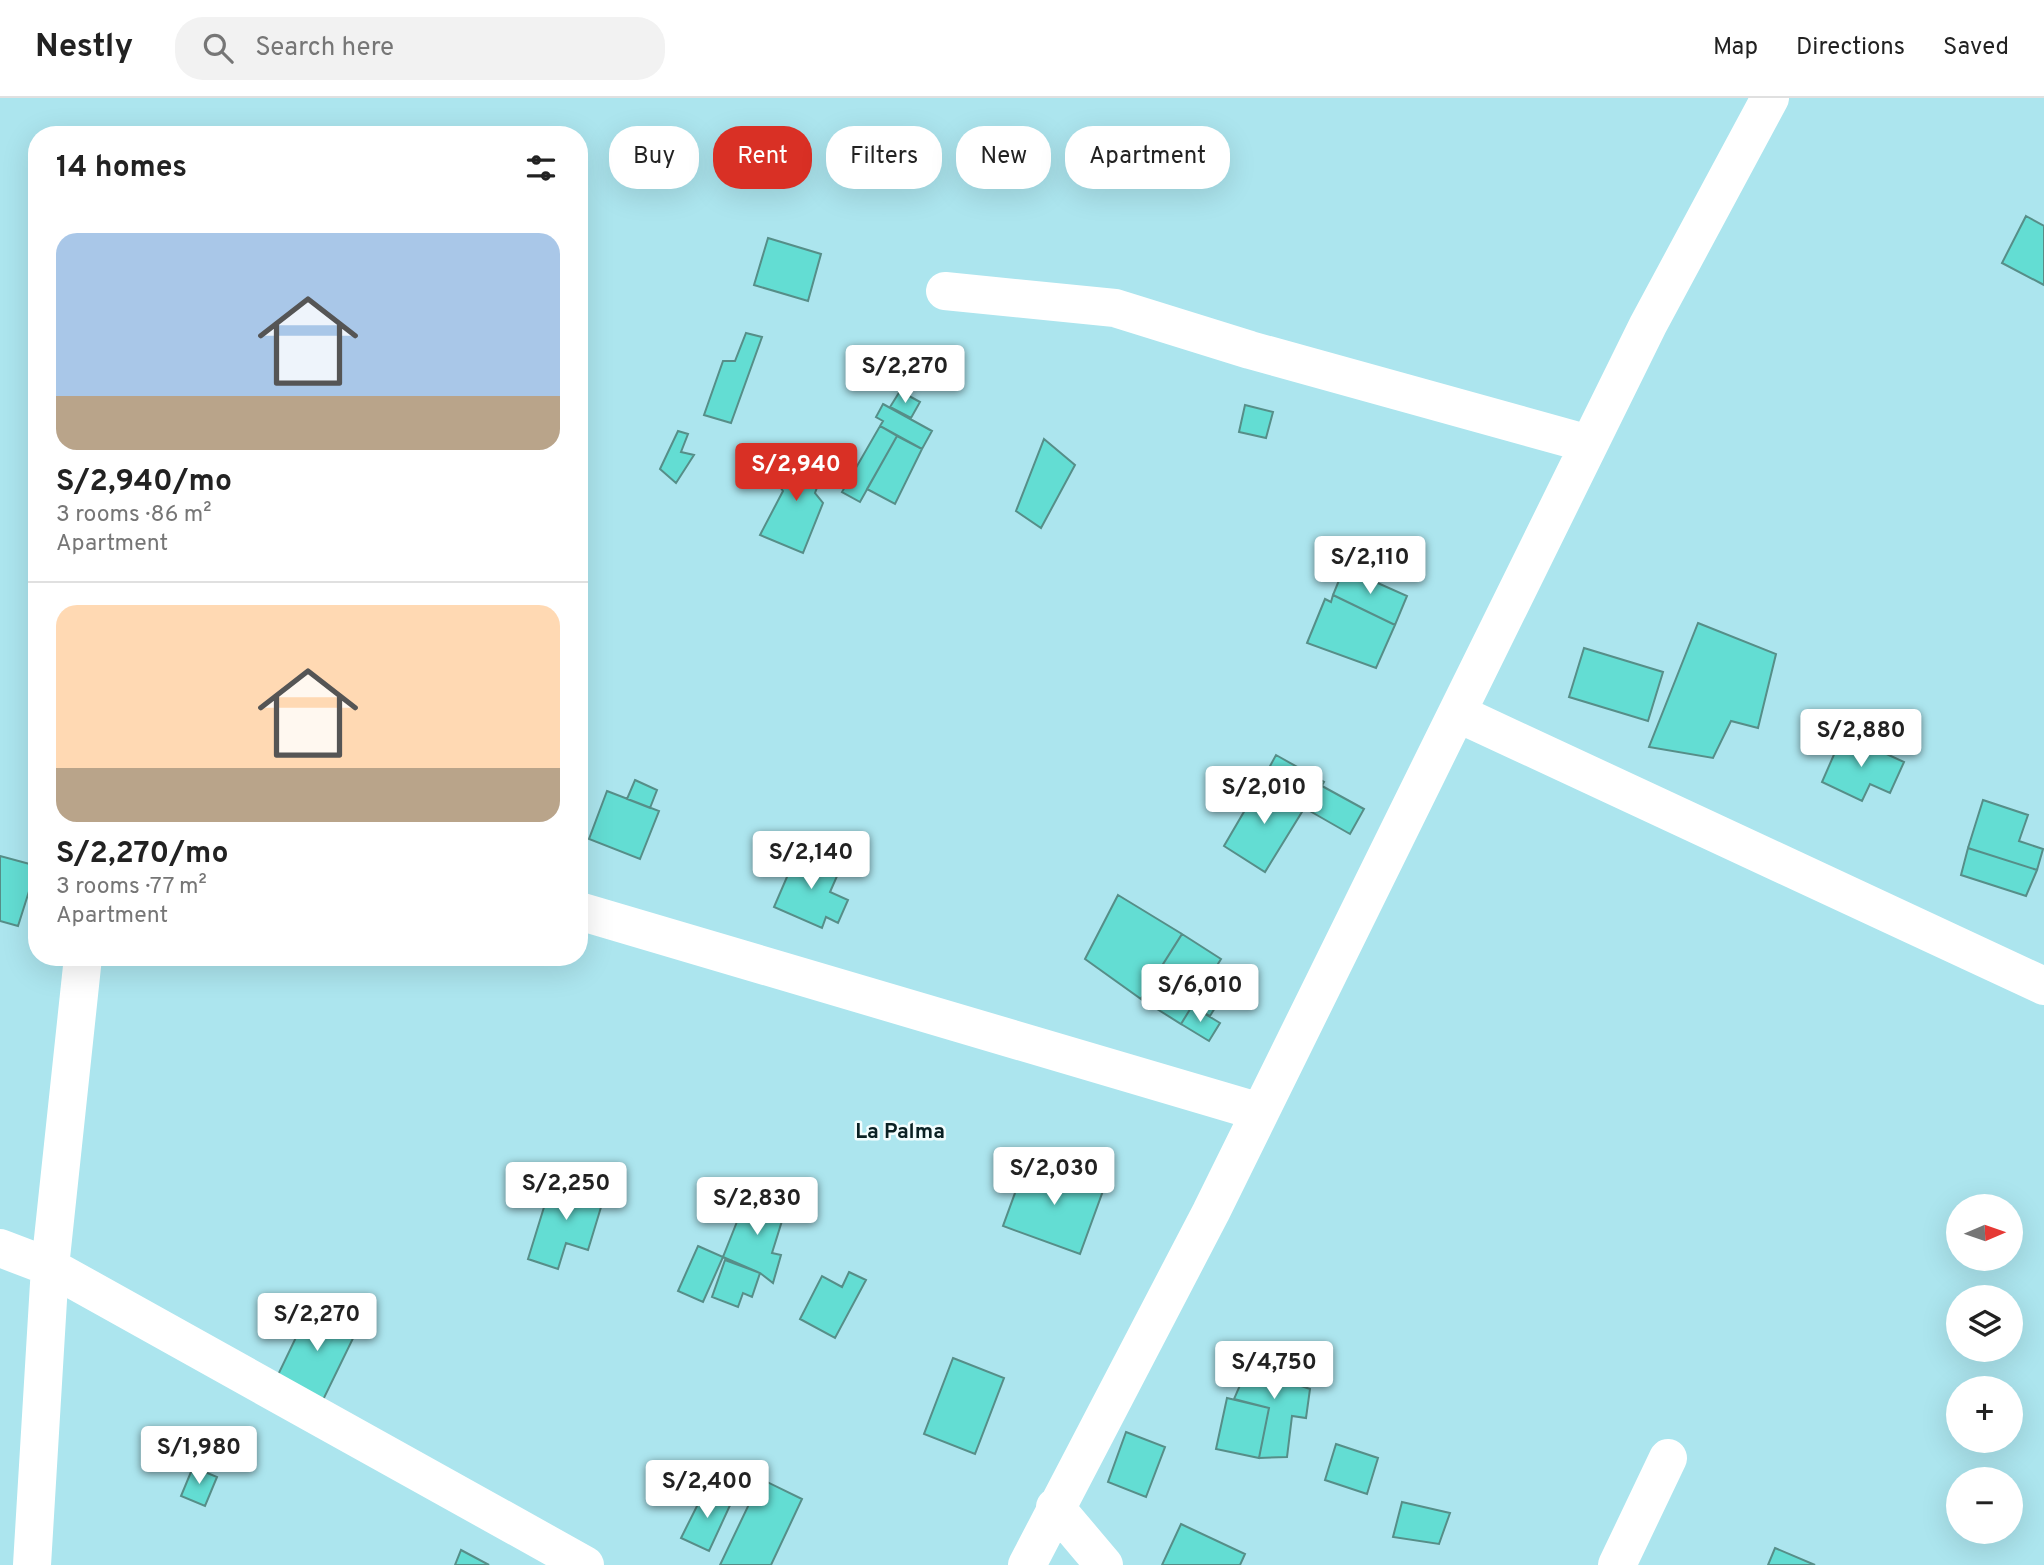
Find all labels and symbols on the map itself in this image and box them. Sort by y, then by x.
pin: S/2,270 [840,345,970,405]
pin: S/2,940 [731,444,861,503]
pin: S/2,110 [1305,536,1435,596]
pin: S/2,880 [1796,710,1926,769]
pin: S/2,010 [1199,766,1329,826]
pin: S/2,140 [746,832,876,891]
pin: S/6,010 [1135,964,1265,1024]
district label: La Palma [855,1119,945,1146]
pin: S/2,030 [989,1148,1119,1207]
pin: S/2,250 [501,1162,631,1222]
pin: S/2,830 [692,1178,822,1237]
north arrow [1946,1194,2023,1270]
pin: S/2,270 [252,1294,382,1353]
pin: S/4,750 [1209,1342,1339,1401]
pin: S/1,980 [134,1426,264,1486]
pin: S/2,400 [642,1460,772,1520]

